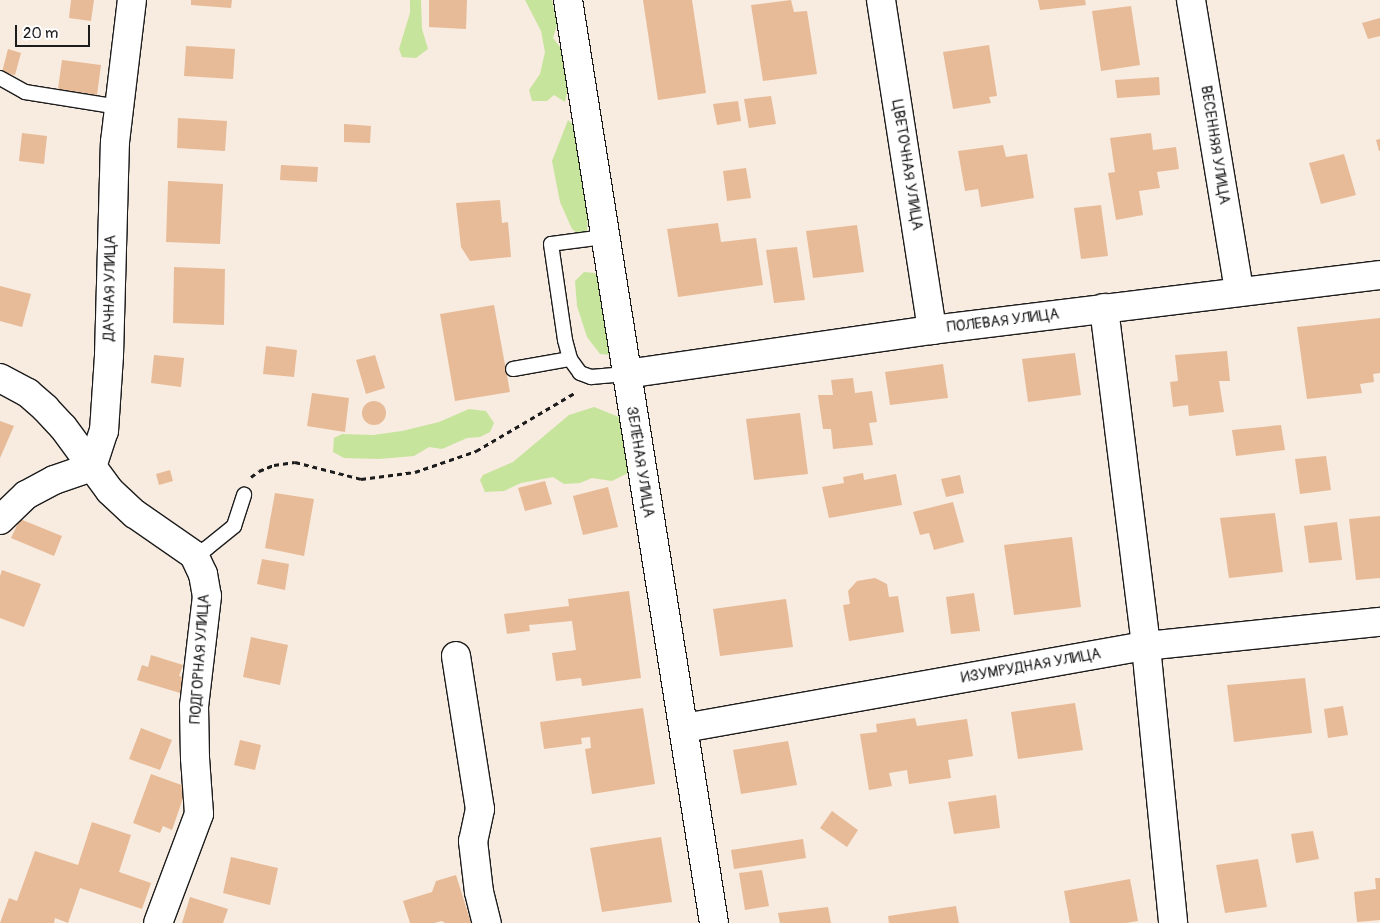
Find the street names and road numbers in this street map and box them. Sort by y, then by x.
street label: ВЕСЕННЯЯ УЛИЦА [1197,84,1233,206]
street label: ЦВЕТОЧНАЯ УЛИЦА [888,98,926,232]
street label: ДАЧНАЯ УЛИЦА [100,235,120,341]
street label: ПОЛЕВАЯ УЛИЦА [946,305,1060,337]
street label: ЗЕЛЁНАЯ УЛИЦА [622,405,658,519]
street label: ПОДГОРНАЯ УЛИЦА [186,593,214,725]
street label: ИЗУМРУДНАЯ УЛИЦА [960,645,1102,687]

